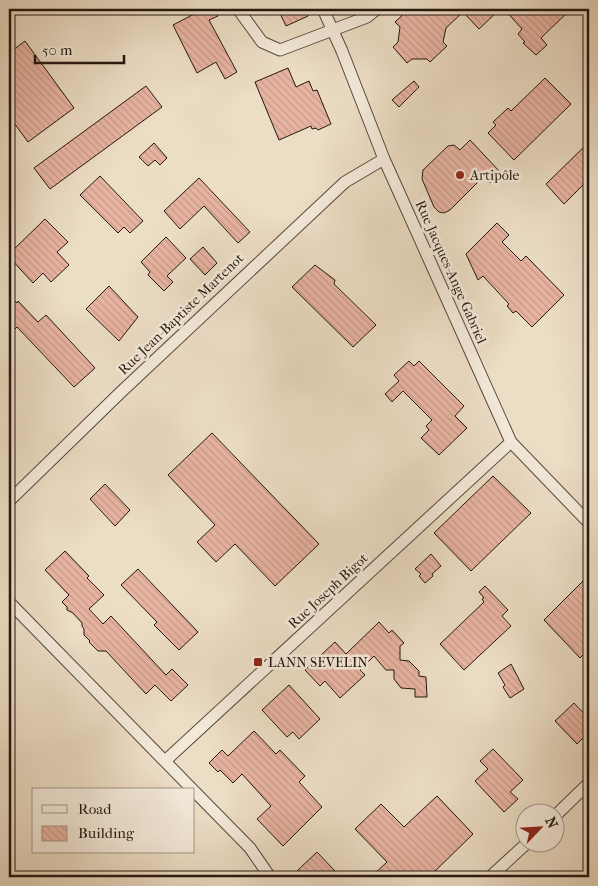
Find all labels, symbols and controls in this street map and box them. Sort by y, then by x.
scale bar [35,32,124,64]
text: 50 m [42,41,73,59]
place label: Artipôle [469,167,520,184]
marker: Artipôle [454,169,466,181]
street label: Rue Jacques-Ange Gabriel [412,198,490,346]
street label: Rue Jean-Baptiste Martenot [115,250,247,378]
street label: Rue Joseph Bigot [285,550,371,632]
place label: LANN SEVELIN [268,654,368,671]
marker: LANN SEVELIN [252,656,264,668]
legend [32,788,195,854]
text: Road [78,800,112,818]
north arrow [516,804,566,854]
text: N [541,814,561,831]
text: Building [78,824,135,842]

